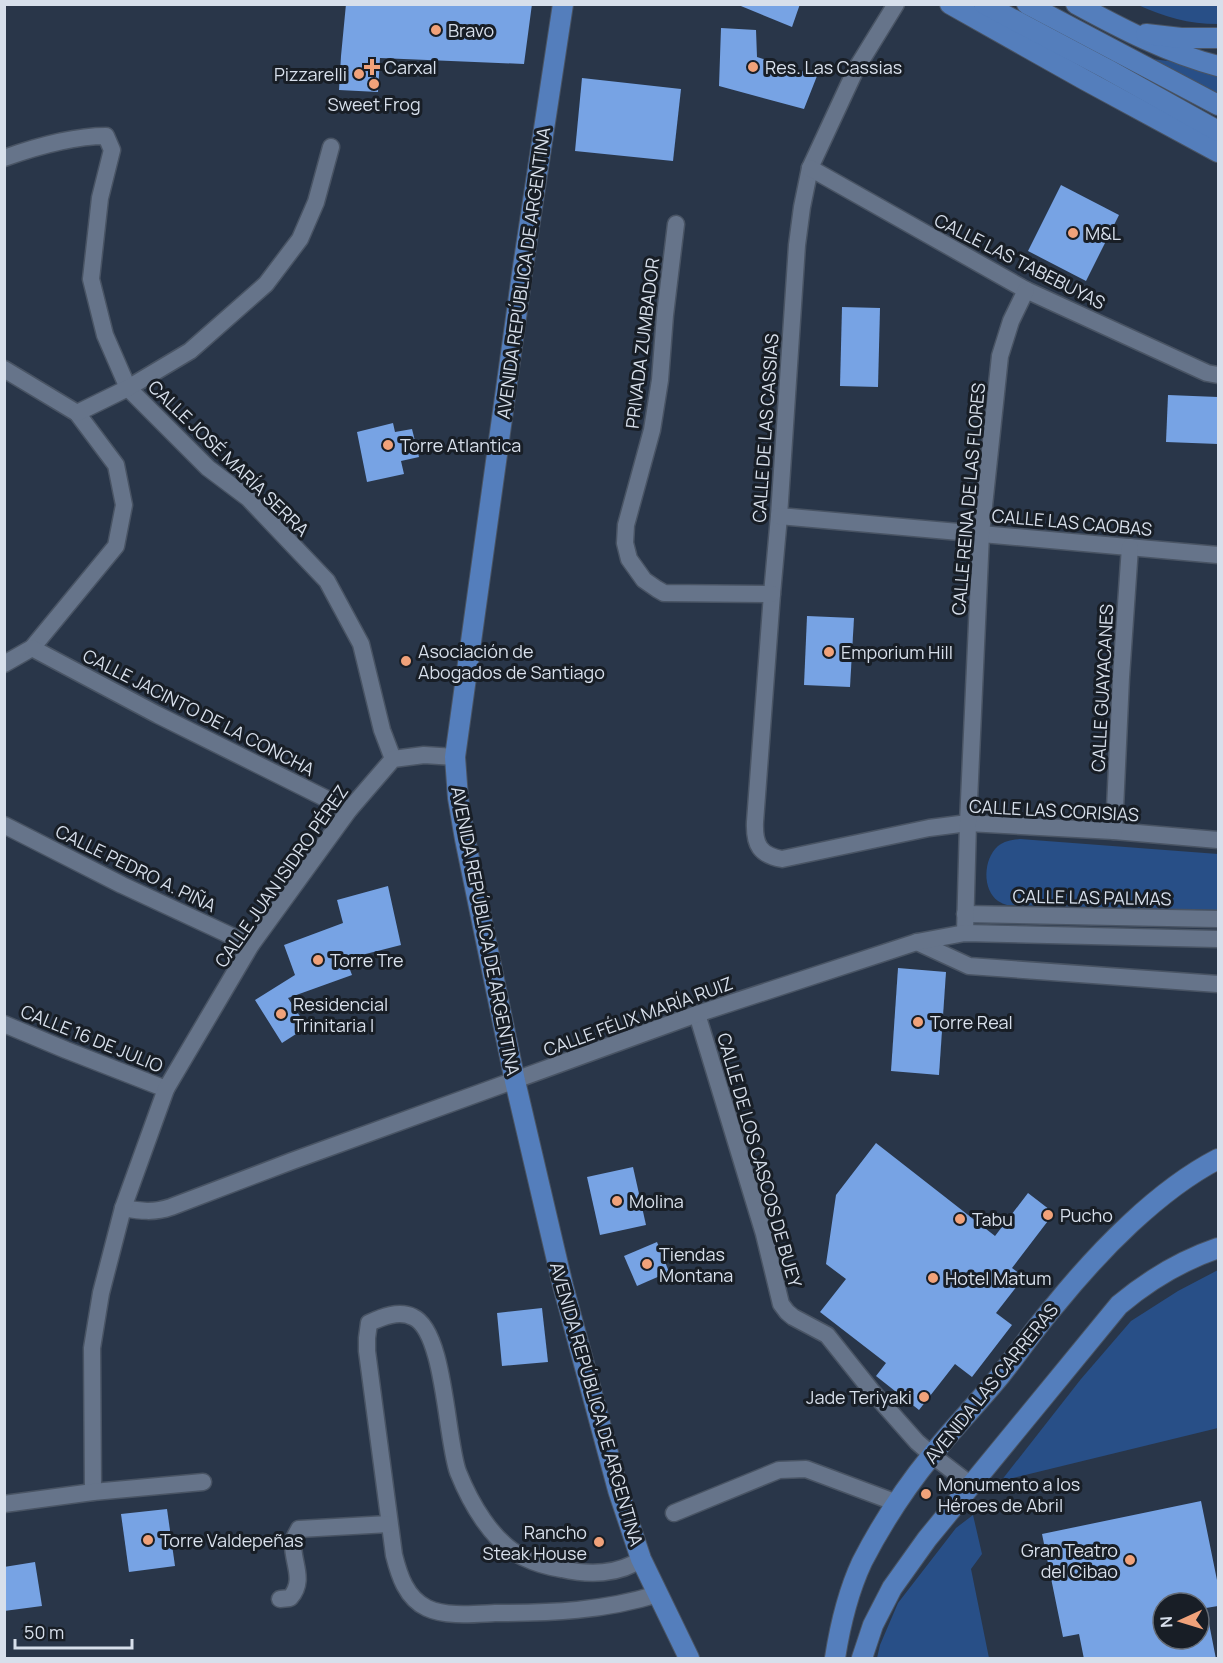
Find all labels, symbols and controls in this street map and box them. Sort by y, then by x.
place label: Bravo [448,18,494,42]
marker: Bravo [429,23,443,37]
place label: Carxal [384,55,437,79]
place label: Res. Las Cassias [765,55,902,79]
marker: Carxal [365,60,379,74]
marker: Res. Las Cassias [746,60,760,74]
place label: Pizzarelli [274,62,347,86]
marker: Pizzarelli [352,67,366,81]
marker: Sweet Frog [367,77,381,91]
place label: Sweet Frog [327,92,421,116]
street label: AVENIDA REPÚBLICA DE ARGENTINA [491,125,555,420]
street label: CALLE LAS TABEBUYAS [930,207,1110,315]
place label: M&L [1085,221,1121,245]
marker: M&L [1066,226,1080,240]
street label: PRIVADA ZUMBADOR [620,256,664,430]
street label: CALLE DE LAS CASSIAS [746,333,784,523]
street label: CALLE JOSÉ MARÍA SERRA [143,375,315,542]
street label: CALLE REINA DE LAS FLORES [946,382,990,616]
place label: Torre Atlantica [400,433,521,457]
marker: Torre Atlantica [381,438,395,452]
street label: CALLE LAS CAOBAS [991,503,1153,541]
street label: CALLE GUAYACANES [1086,603,1118,773]
place label: Asociación de Abogados de Santiago [418,639,605,684]
place label: Emporium Hill [841,640,953,664]
street label: CALLE JACINTO DE LA CONCHA [79,643,319,781]
marker: Emporium Hill [822,645,836,659]
marker: Asociación de Abogados de Santiago [399,654,413,668]
street label: CALLE JUAN ISIDRO PÉREZ [209,780,353,972]
street label: AVENIDA REPÚBLICA DE ARGENTINA [446,784,526,1078]
street label: CALLE LAS CORISIAS [968,794,1140,826]
street label: CALLE PEDRO A. PIÑA [52,819,221,918]
street label: CALLE LAS PALMAS [1012,884,1172,910]
place label: Torre Tre [330,948,404,972]
marker: Torre Tre [311,953,325,967]
street label: CALLE FÉLIX MARÍA RUIZ [540,971,736,1061]
place label: Residencial Trinitaria I [293,992,388,1037]
street label: CALLE 16 DE JULIO [17,999,167,1077]
marker: Residencial Trinitaria I [274,1007,288,1021]
place label: Torre Real [930,1010,1013,1034]
marker: Torre Real [911,1015,925,1029]
street label: CALLE DE LOS CASCOS DE BUEY [712,1030,808,1291]
place label: Molina [629,1189,684,1213]
marker: Molina [610,1194,624,1208]
place label: Pucho [1060,1203,1113,1227]
place label: Tabu [972,1207,1013,1231]
marker: Pucho [1041,1208,1055,1222]
marker: Tabu [953,1212,967,1226]
place label: Tiendas Montana [659,1242,733,1287]
marker: Tiendas Montana [640,1257,654,1271]
street label: AVENIDA REPÚBLICA DE ARGENTINA [545,1259,649,1549]
place label: Hotel Matum [945,1266,1051,1290]
marker: Hotel Matum [926,1271,940,1285]
street label: AVENIDA LAS CARRERAS [919,1298,1063,1468]
place label: Jade Teriyaki [806,1385,912,1409]
marker: Jade Teriyaki [917,1390,931,1404]
place label: Monumento a los Héroes de Abril [938,1472,1080,1517]
marker: Monumento a los Héroes de Abril [919,1487,933,1501]
place label: Rancho Steak House [483,1520,587,1565]
place label: Torre Valdepeñas [160,1528,303,1552]
marker: Torre Valdepeñas [141,1533,155,1547]
marker: Rancho Steak House [592,1535,606,1549]
place label: Gran Teatro del Cibao [1021,1538,1118,1583]
marker: Gran Teatro del Cibao [1123,1553,1137,1567]
north arrow [1151,1591,1211,1651]
scale bar [15,1612,132,1650]
text: N [1155,1616,1177,1629]
text: 50 m [24,1620,64,1644]

